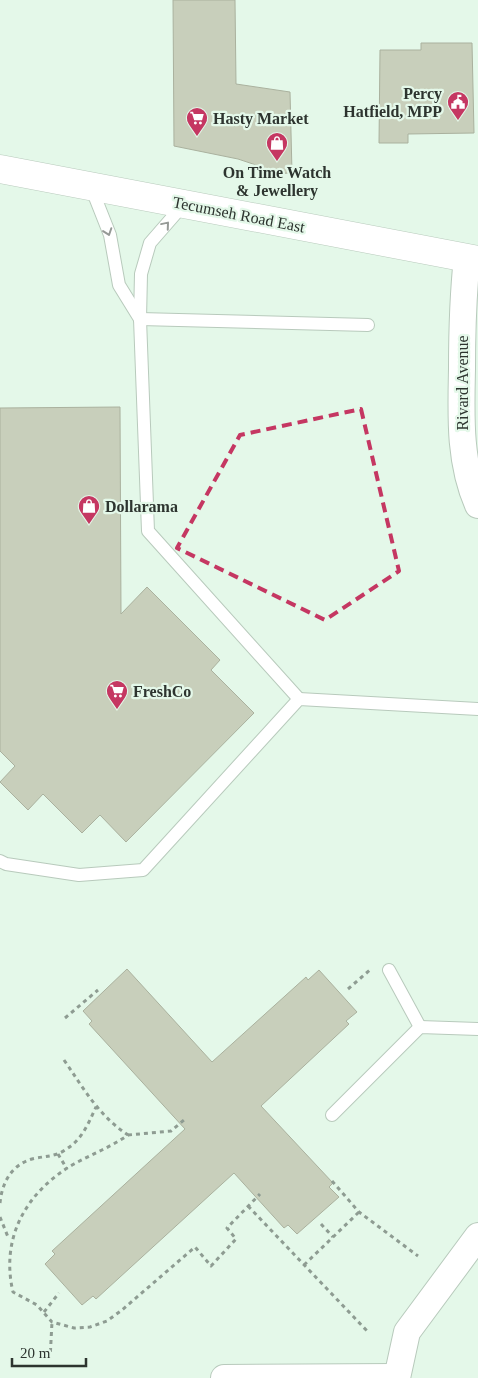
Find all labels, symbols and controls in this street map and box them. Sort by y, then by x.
place label: Percy Hatfield, MPP [343,85,442,120]
public building icon: Percy Hatfield, MPP [446,90,470,121]
supermarket icon: Hasty Market [185,106,209,137]
place label: Hasty Market [213,110,309,128]
shop icon: On Time Watch & Jewellery [265,131,289,162]
place label: On Time Watch & Jewellery [223,164,331,200]
street label: Tecumseh Road East [172,193,307,236]
one-way arrow [160,221,169,230]
one-way arrow [103,227,113,235]
street label: Rivard Avenue [454,335,471,431]
shop icon: Dollarama [77,494,101,525]
place label: Dollarama [105,498,178,515]
supermarket icon: FreshCo [105,679,129,710]
place label: FreshCo [133,683,191,700]
scale bar [12,1336,86,1368]
text: 20 m [20,1345,51,1361]

